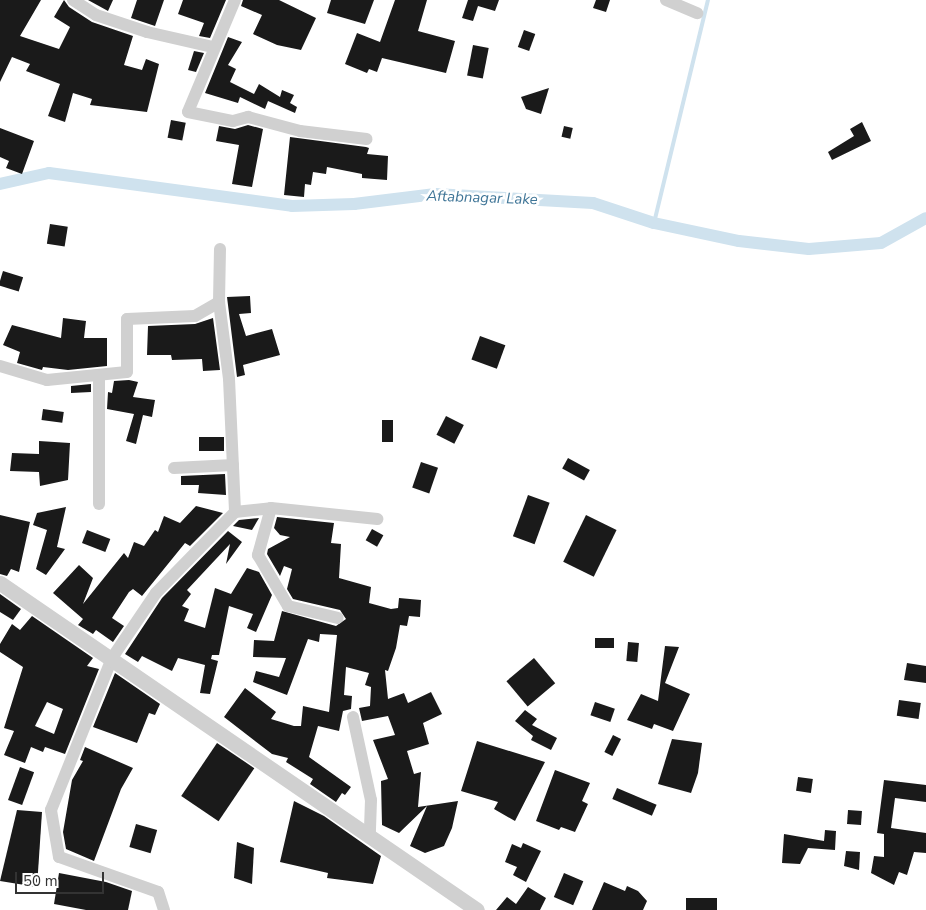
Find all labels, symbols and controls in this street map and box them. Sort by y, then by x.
water label: Aftabnagar Lake [426,187,538,209]
scale bar [18,862,106,894]
text: 50 m [23,871,58,891]

